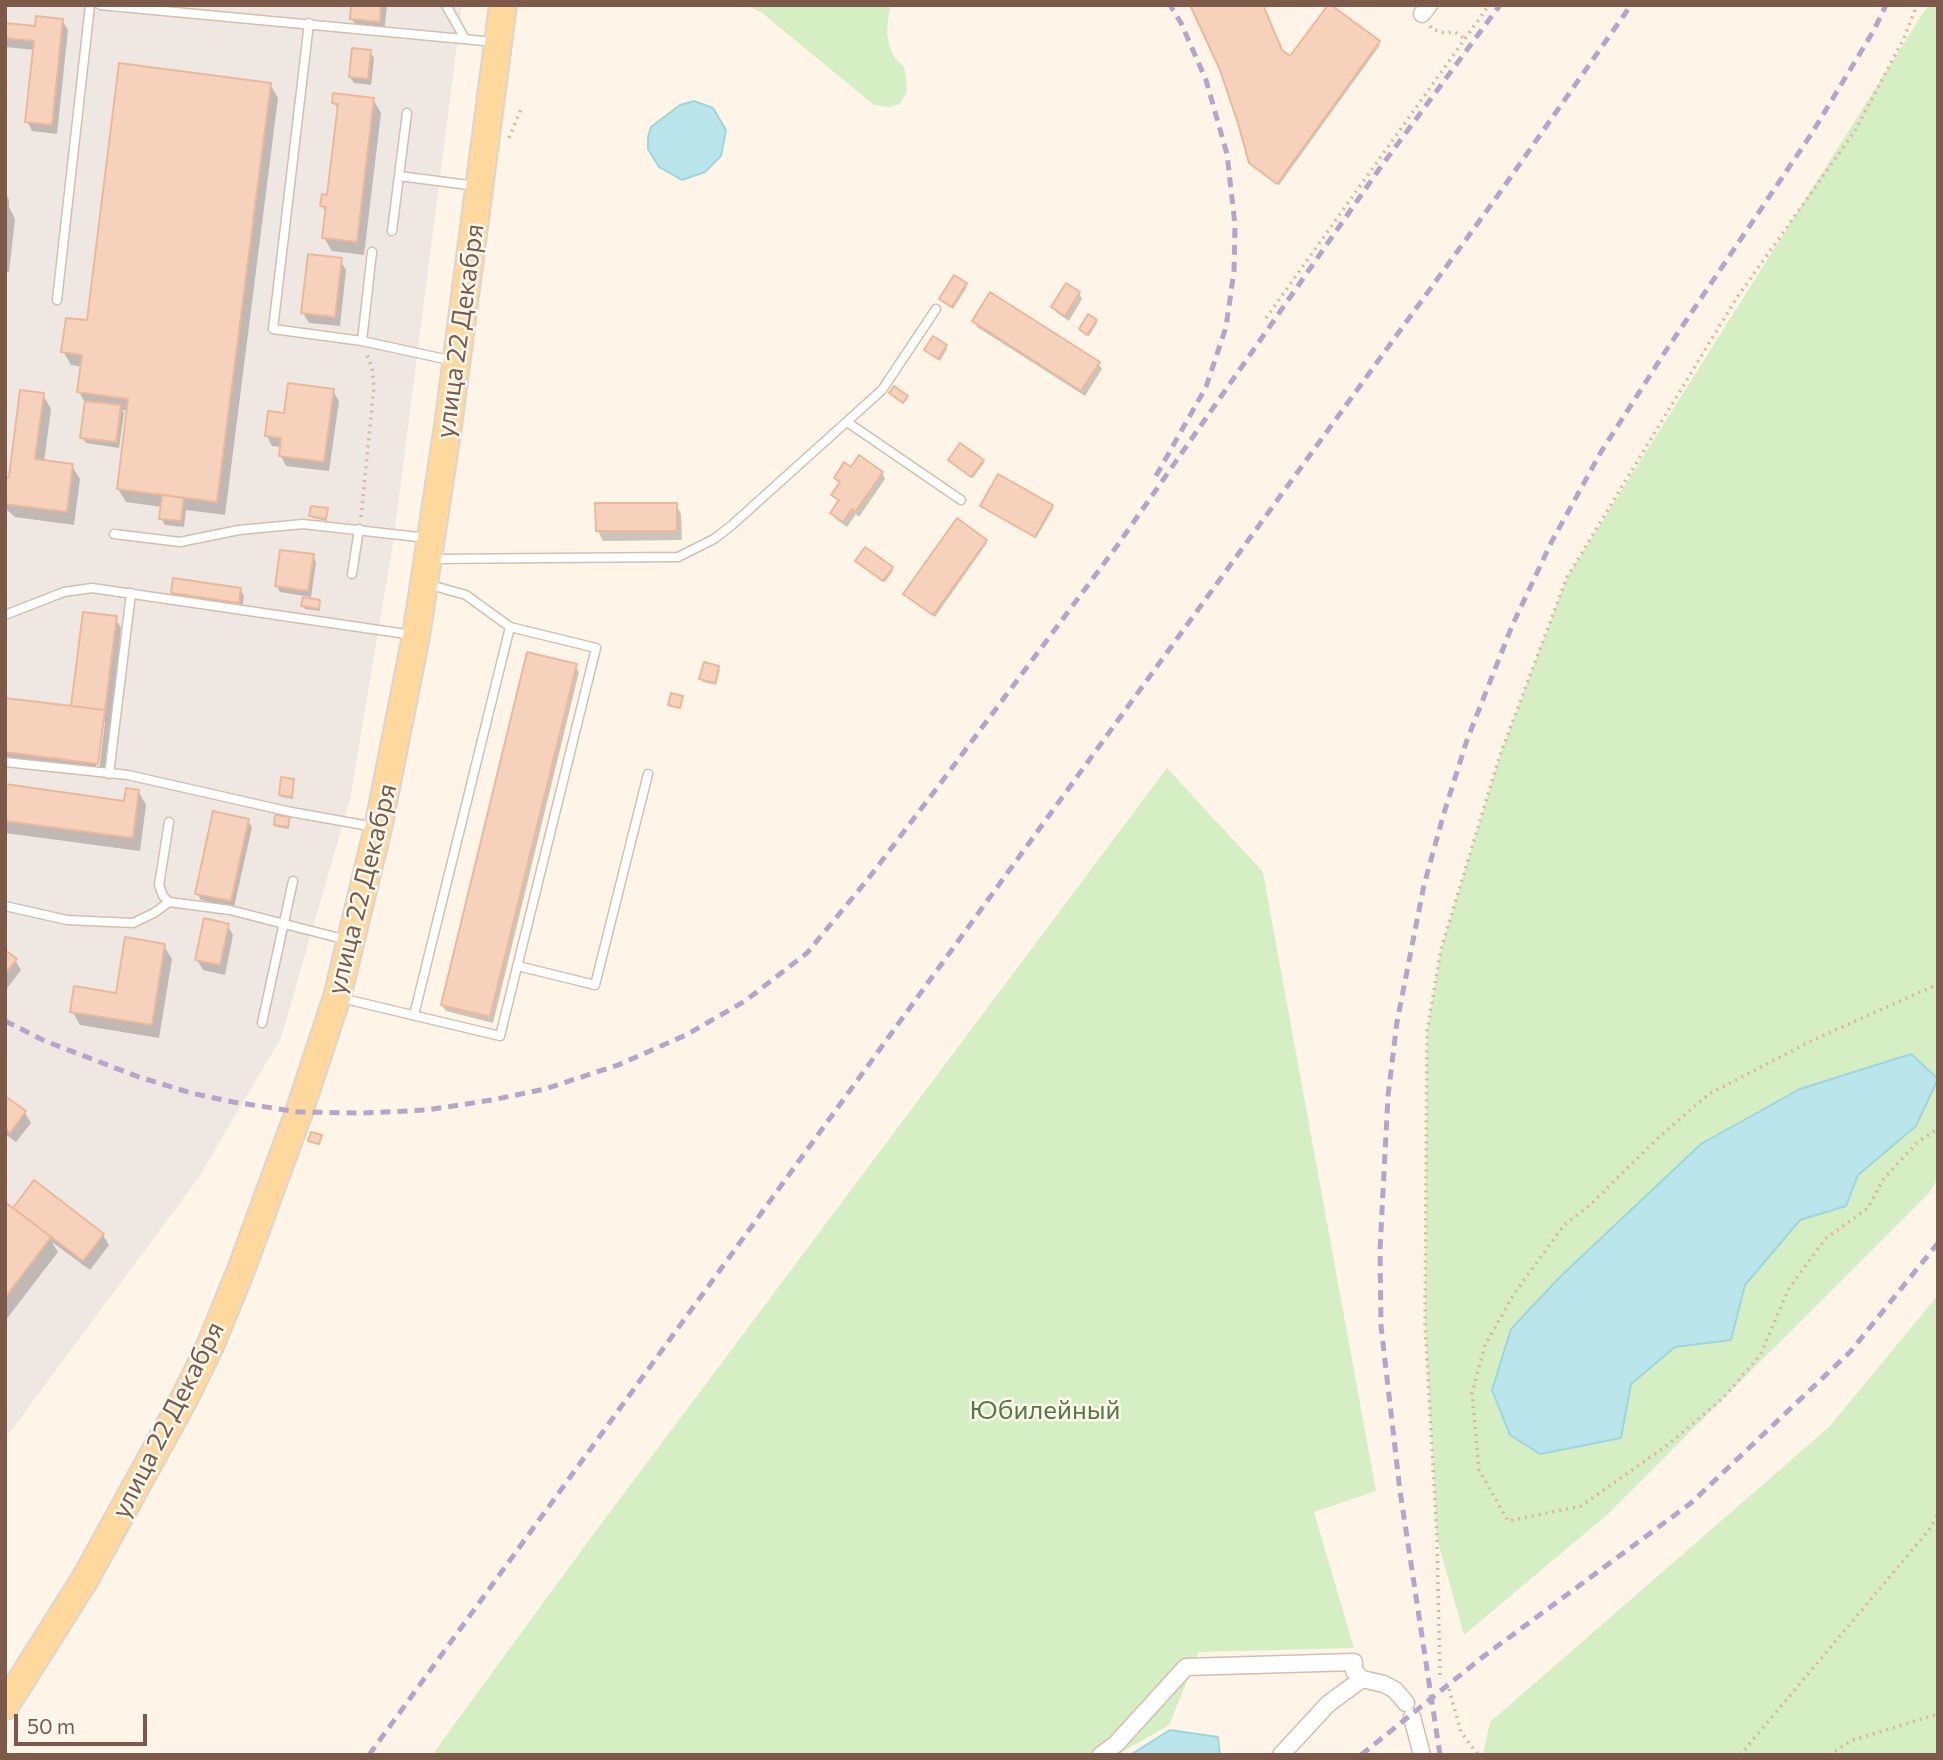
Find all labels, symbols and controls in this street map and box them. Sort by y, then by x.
street label: улица 22 Декабря [430,222,490,440]
street label: улица 22 Декабря [321,780,403,998]
street label: улица 22 Декабря [105,1317,231,1523]
park label: Юбилейный [969,1394,1121,1426]
scale bar [18,1700,150,1744]
text: 50 m [27,1713,75,1738]

